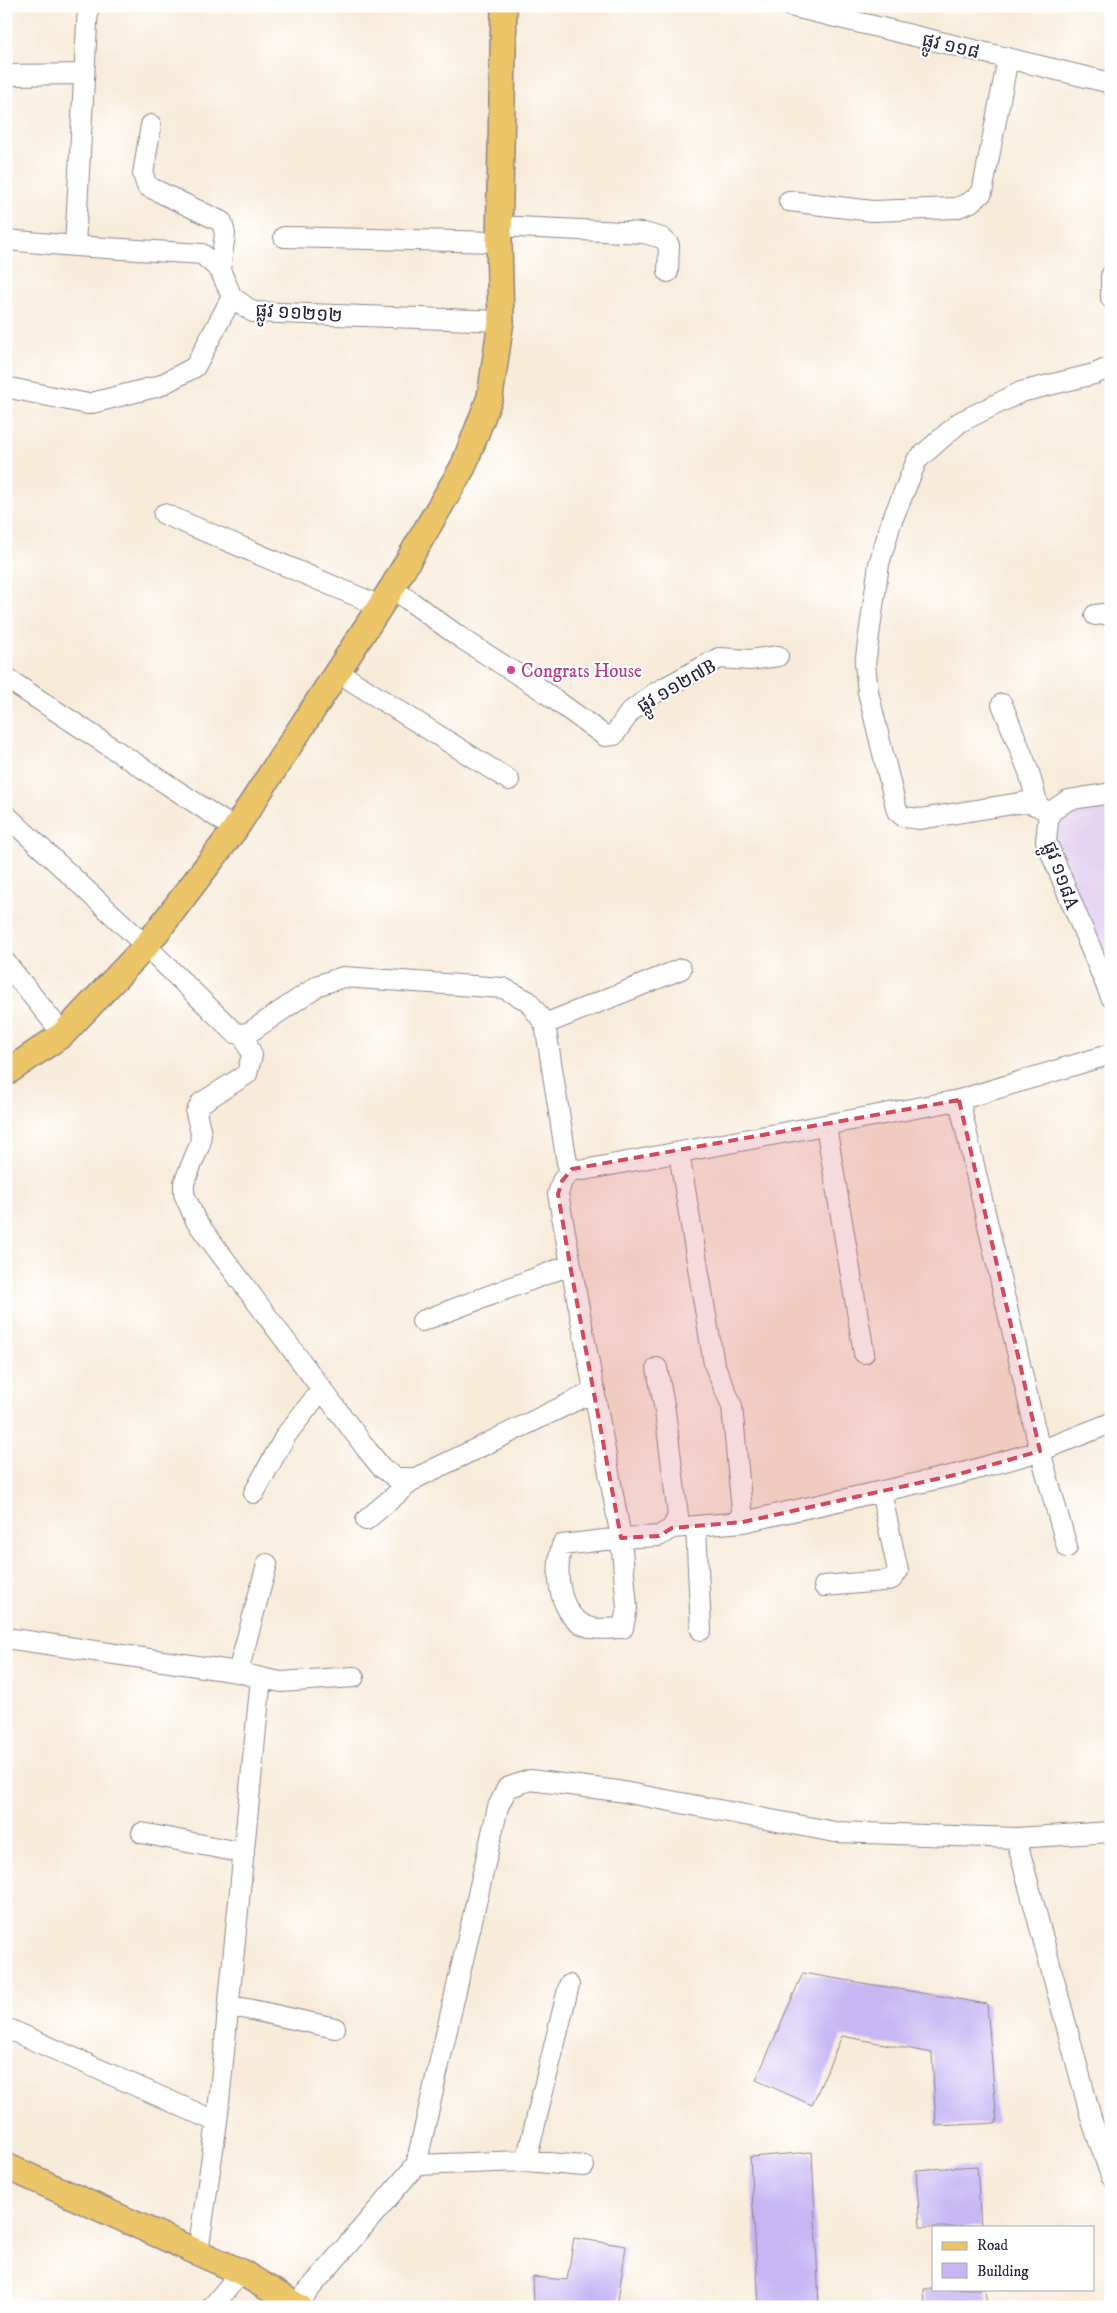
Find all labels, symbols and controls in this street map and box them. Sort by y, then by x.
street label: ផ្លូវ ១១៨ [919,29,982,69]
street label: ផ្លូវ ១១២១២ [254,299,343,333]
street label: ផ្លូវ ១១២៧B [633,654,723,722]
place label: Congrats House [521,660,642,683]
marker: Congrats House [505,664,517,676]
street label: ផ្លូវ ១១៨A [1033,838,1084,915]
legend [932,2226,1094,2290]
text: Road [977,2236,1009,2255]
text: Building [977,2262,1029,2281]

